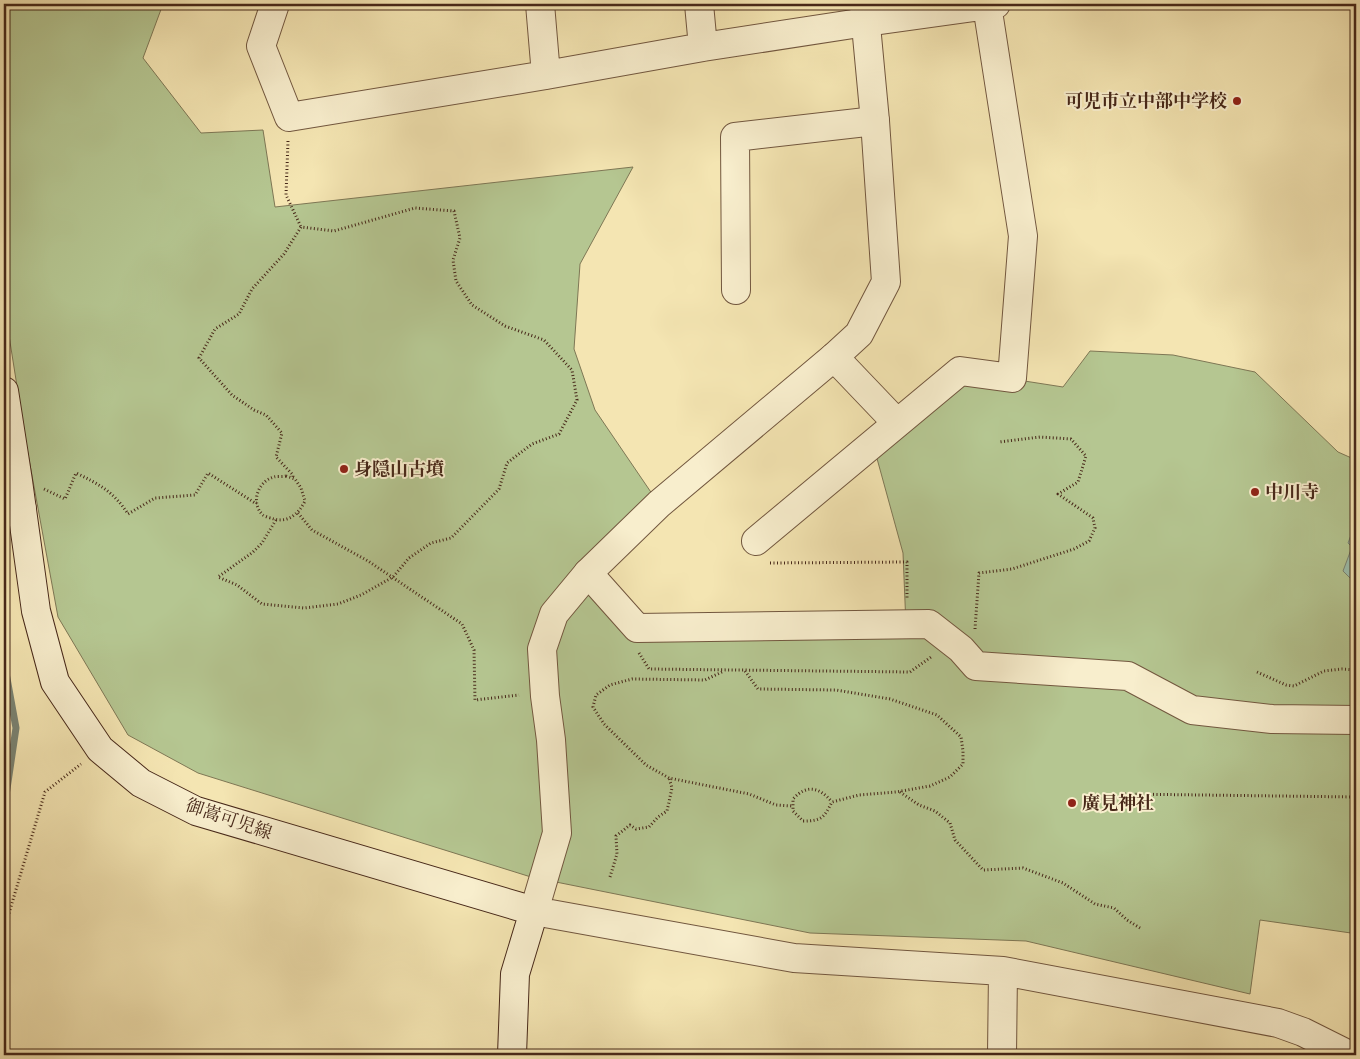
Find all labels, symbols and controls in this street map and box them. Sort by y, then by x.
place label: 可児市立中部中学校 [1065,90,1227,113]
marker: 可児市立中部中学校 [1231,95,1243,107]
place label: 身隠山古墳 [354,458,444,481]
marker: 身隠山古墳 [338,463,350,475]
place label: 中川寺 [1265,481,1319,504]
marker: 中川寺 [1249,486,1261,498]
place label: 廣見神社 [1082,792,1154,815]
street label: 御嵩可児線 [183,794,275,845]
marker: 廣見神社 [1066,797,1078,809]

